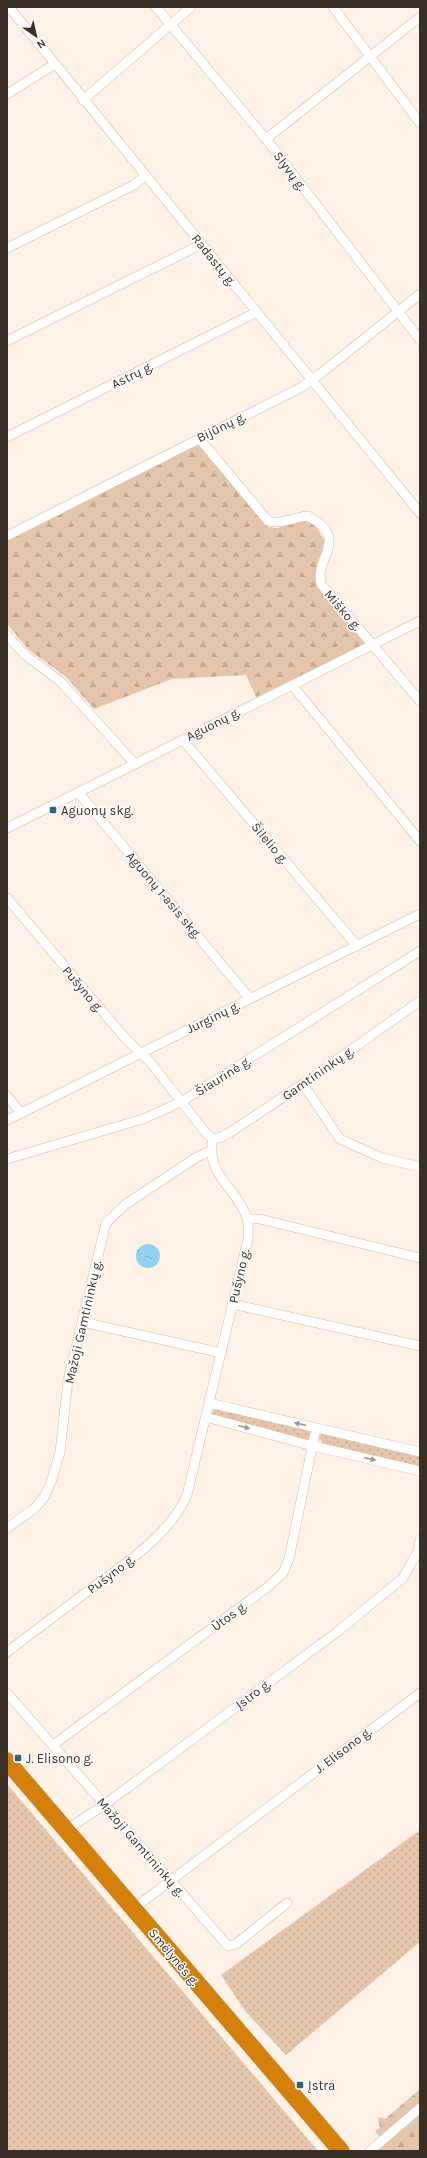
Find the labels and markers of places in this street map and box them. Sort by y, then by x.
place label: Aguonų skg. [61,803,133,818]
marker: Aguonų skg. [48,805,58,815]
place label: J. Elisono g. [26,1751,93,1766]
marker: J. Elisono g. [13,1753,23,1763]
place label: Įstra [308,2078,335,2093]
marker: Įstra [295,2080,305,2090]

